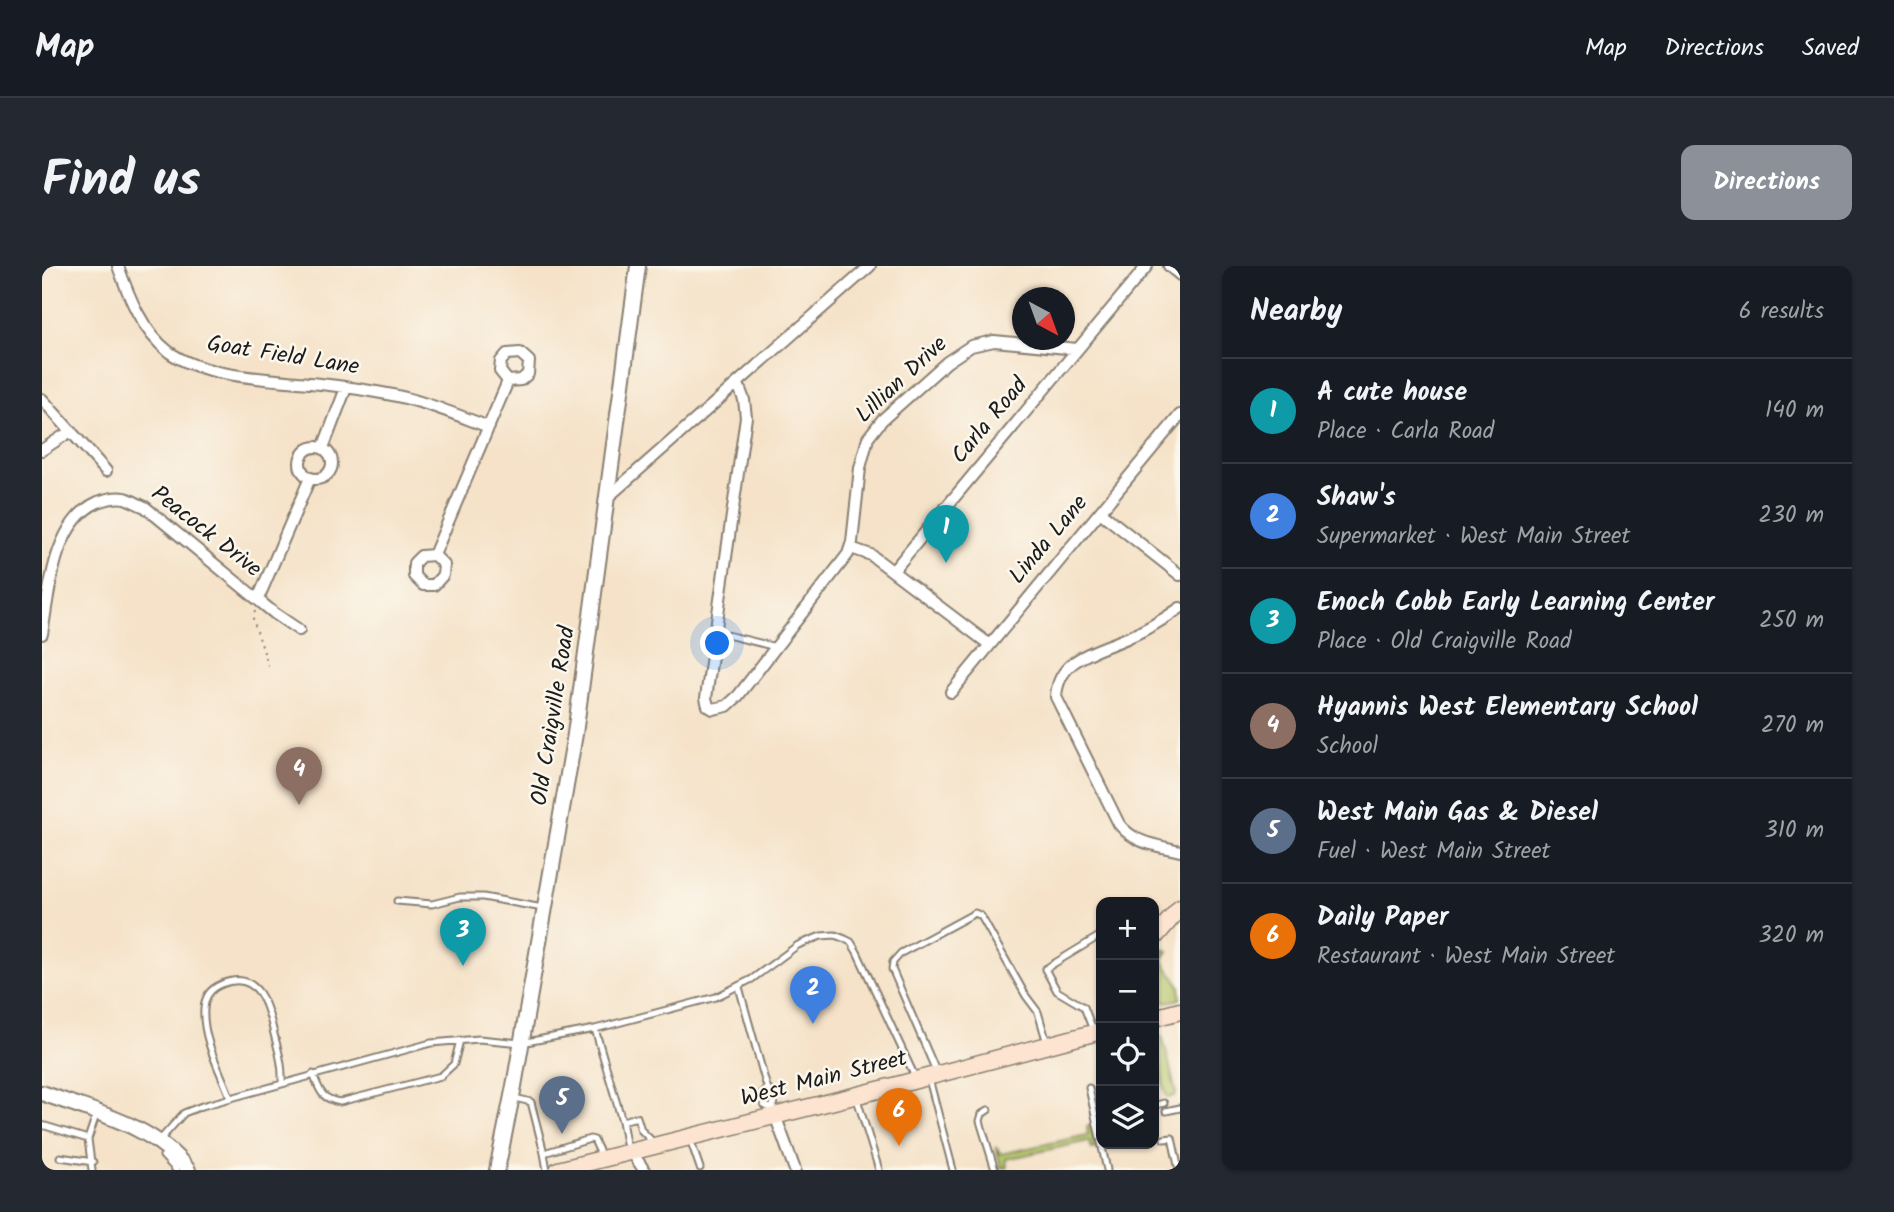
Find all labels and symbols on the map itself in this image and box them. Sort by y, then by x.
north arrow [1012,287,1075,350]
street label: Goat Field Lane [204,326,362,386]
street label: Lillian Drive [848,328,956,432]
street label: Carla Road [943,369,1038,472]
street label: Peacock Drive [143,477,269,587]
street label: Linda Lane [1001,487,1097,593]
pin: 1 [923,505,969,563]
street label: Old Craigville Road [522,623,586,808]
your location [700,626,734,660]
pin: 4 [276,747,322,805]
pin: 3 [440,908,486,966]
pin: 2 [790,966,836,1024]
street label: West Main Street [737,1041,912,1117]
pin: 5 [539,1076,585,1134]
pin: 6 [876,1088,922,1146]

